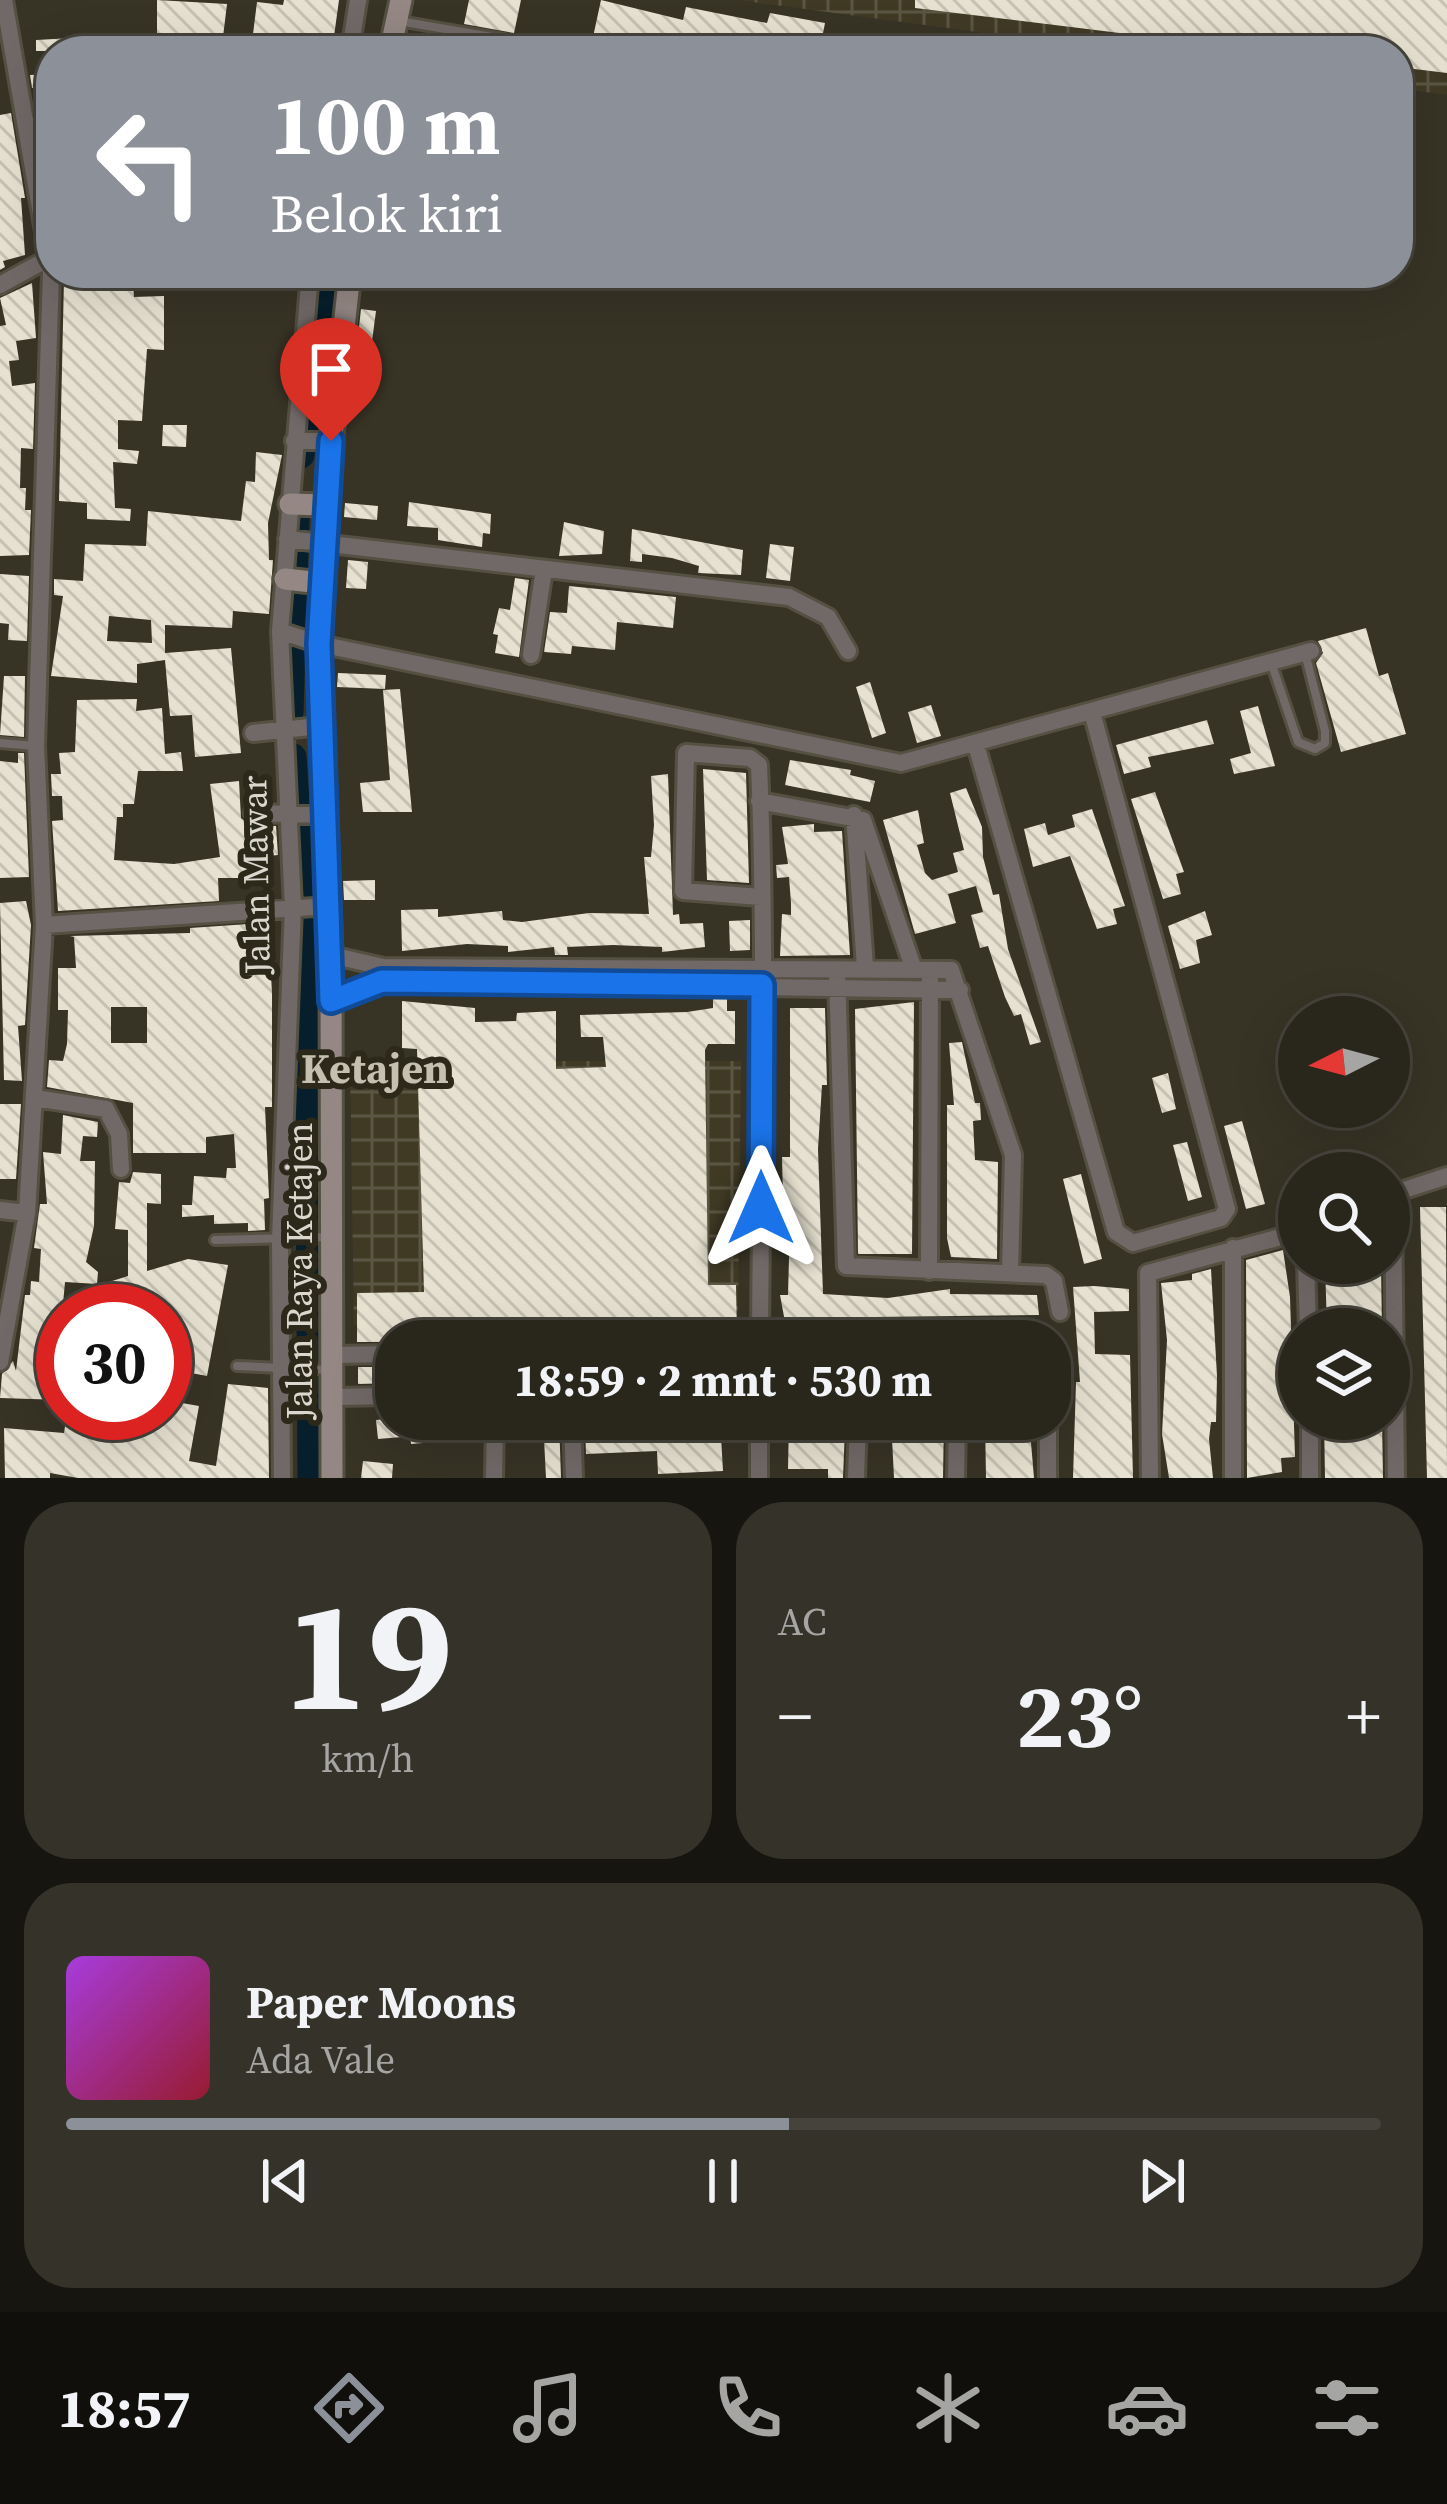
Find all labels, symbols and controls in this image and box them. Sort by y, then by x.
text: 100 m [270,67,501,182]
icon: left [72,84,228,240]
text: Belok kiri [270,176,503,250]
pin [280,318,382,441]
icon: arrive [298,336,364,402]
street label: Jalan Mawar [229,775,282,976]
north arrow [1278,996,1410,1128]
map controls [1278,996,1410,1440]
district label: Ketajen [301,1039,449,1097]
street label: Jalan Raya Ketajen [275,1122,324,1421]
position arrow [698,1145,824,1271]
button: search [1278,1152,1410,1284]
speed limit sign: 30 [36,1284,192,1440]
button: layers [1278,1308,1410,1440]
text: 18:59 · 2 mnt · 530 m [514,1349,932,1411]
text: 19 [283,1547,452,1761]
text: AC [778,1595,826,1648]
text: 23° [1016,1654,1143,1777]
text: − [778,1671,812,1761]
text: + [1346,1671,1381,1761]
text: km/h [321,1732,414,1785]
text: Paper Moons [246,1971,516,2033]
text: Ada Vale [246,2033,395,2086]
icon: previous [252,2148,318,2214]
icon: pause [690,2148,756,2214]
icon: next [1129,2148,1195,2214]
icon: directions [307,2366,391,2450]
icon: music [506,2366,590,2450]
icon: phone [706,2366,790,2450]
icon: climate [906,2366,990,2450]
icon: car [1105,2366,1189,2450]
icon: filters [1305,2366,1389,2450]
text: 18:57 [58,2371,191,2445]

